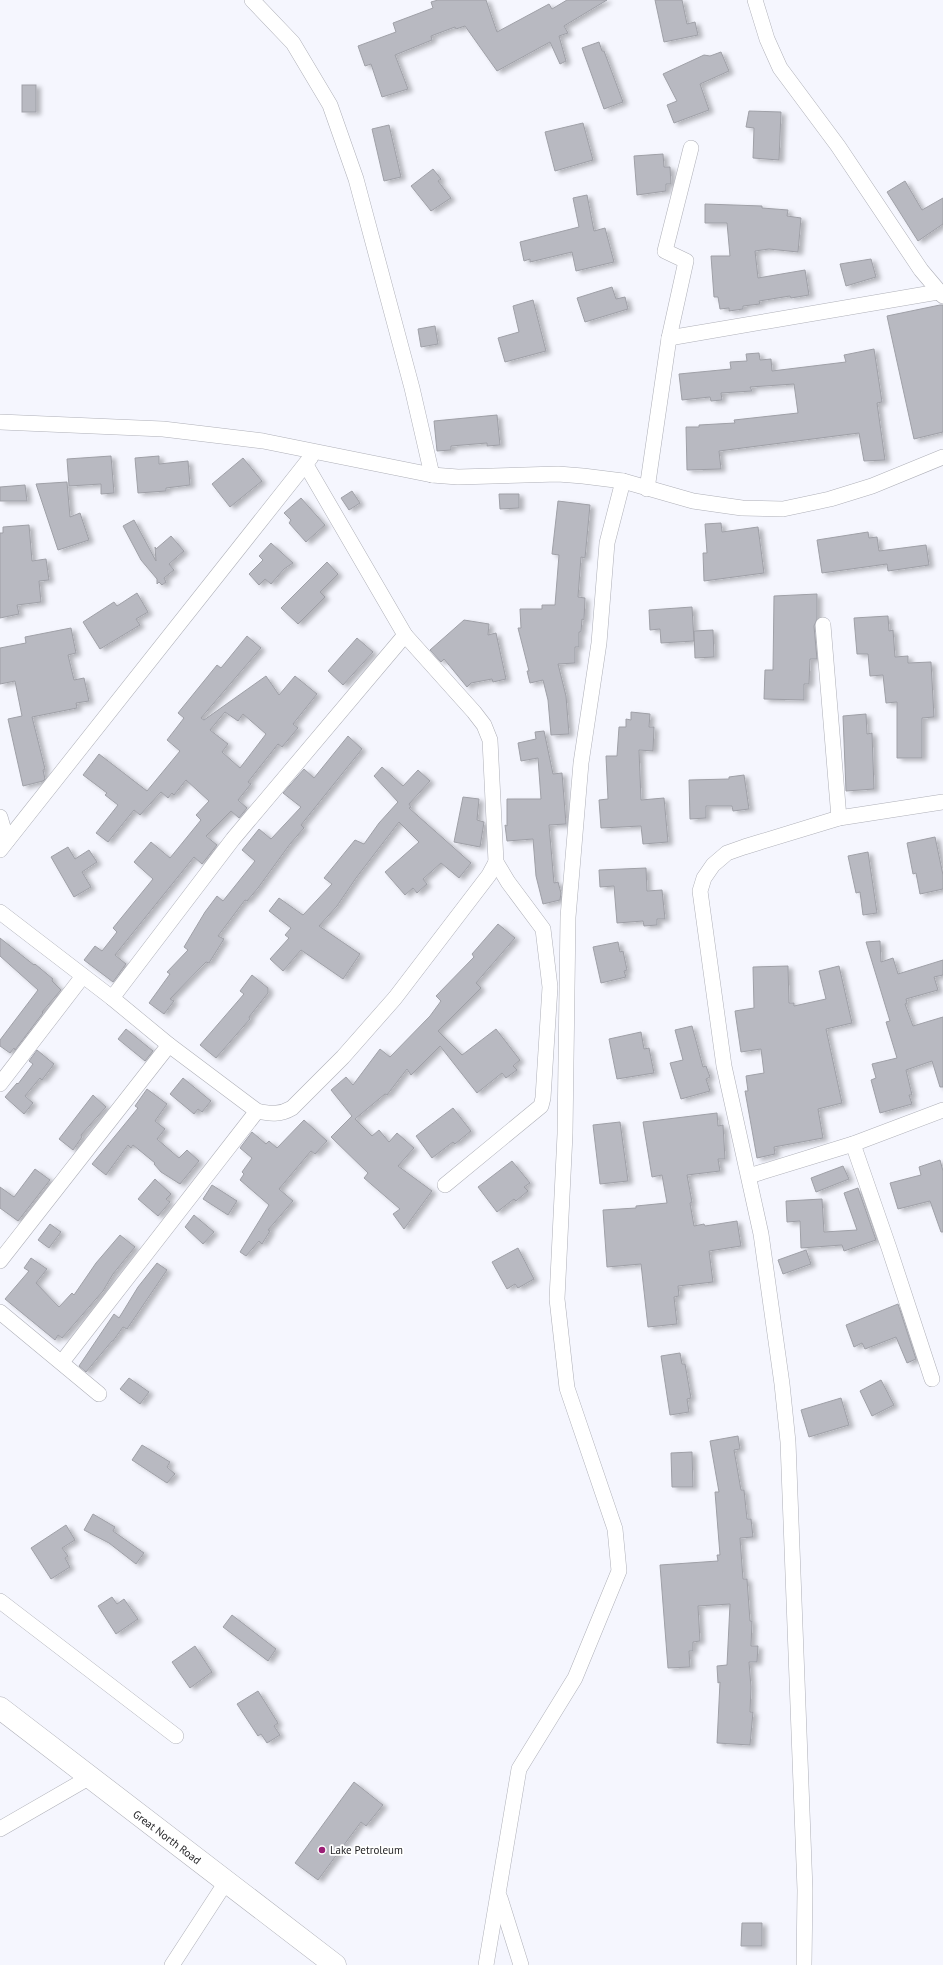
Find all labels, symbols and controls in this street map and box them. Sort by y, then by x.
street label: Great North Road [130,1807,204,1867]
place label: Lake Petroleum [330,1843,403,1857]
marker: Lake Petroleum [317,1845,327,1855]

